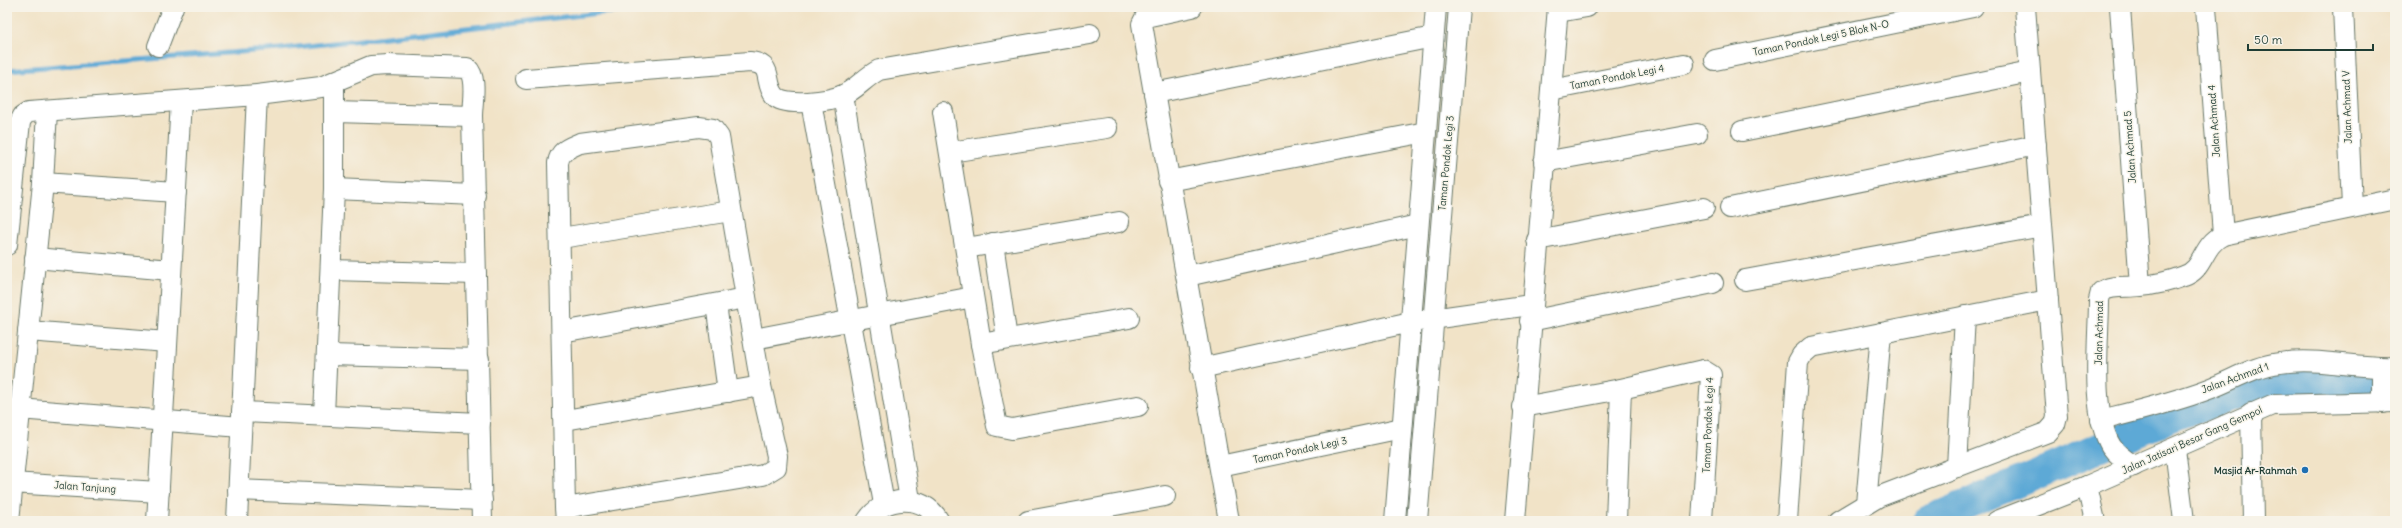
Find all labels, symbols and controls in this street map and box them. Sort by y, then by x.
street label: Taman Pondok Legi 5 Blok N-O [1752,17,1890,59]
scale bar [2248,26,2373,52]
text: 50 m [2254,32,2283,47]
street label: Taman Pondok Legi 4 [1569,61,1665,93]
street label: Jalan Achmad V [2339,70,2355,144]
street label: Jalan Achmad 4 [2205,84,2223,158]
street label: Jalan Achmad 5 [2121,110,2139,184]
street label: Taman Pondok Legi 3 [1435,115,1457,211]
street label: Jalan Achmad [2092,301,2106,365]
street label: Jalan Achmad 1 [2199,360,2271,396]
street label: Taman Pondok Legi 4 [1700,377,1716,473]
street label: Jalan Jatisari Besar Gang Gempol [2120,403,2264,477]
street label: Taman Pondok Legi 3 [1252,434,1348,466]
place label: Masjid Ar-Rahmah [2214,464,2297,477]
marker: Masjid Ar-Rahmah [2300,465,2310,475]
street label: Jalan Tanjung [53,478,117,496]

